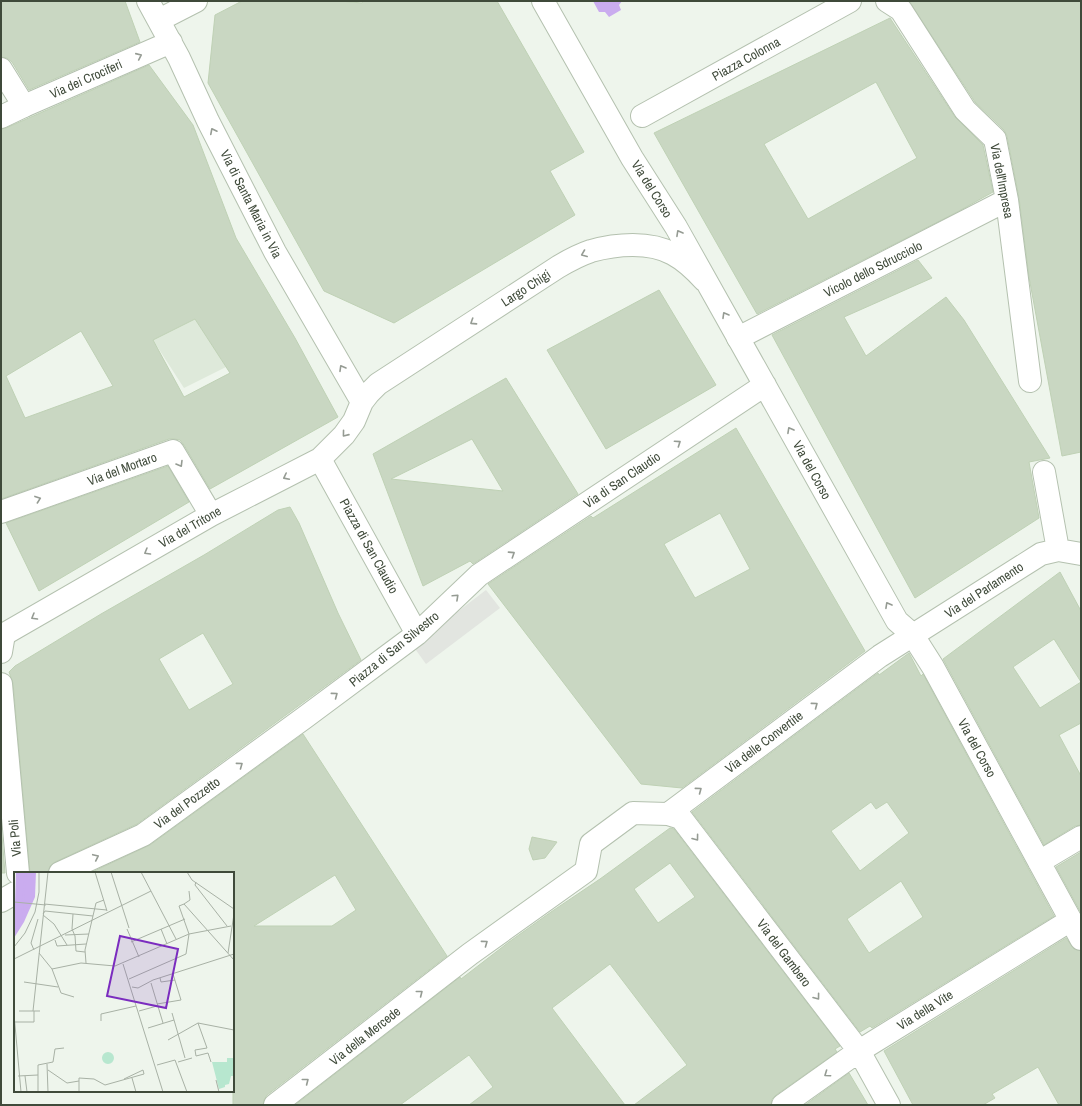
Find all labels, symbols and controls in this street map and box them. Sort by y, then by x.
street label: Piazza Colonna [709,33,783,85]
one-way arrow [134,53,142,61]
street label: Via dei Crociferi [47,55,125,103]
one-way arrow [210,128,218,135]
street label: Via dell'Impresa [986,142,1018,220]
street label: Via di Santa Maria in Via [216,147,286,261]
street label: Via del Corso [628,157,676,221]
one-way arrow [676,230,683,237]
street label: Vicolo dello Sdrucciolo [821,237,925,301]
one-way arrow [580,249,588,257]
street label: Largo Chigi [498,266,554,310]
one-way arrow [722,312,729,319]
one-way arrow [471,318,478,325]
one-way arrow [340,365,347,372]
one-way arrow [787,427,795,434]
one-way arrow [343,429,350,436]
street label: Via del Corso [789,438,835,502]
one-way arrow [674,440,681,448]
street label: Via di San Claudio [580,448,664,512]
street label: Via del Mortaro [85,449,159,489]
one-way arrow [176,460,183,467]
one-way arrow [282,472,290,480]
street label: Piazza di San Claudio [336,495,402,597]
one-way arrow [34,496,41,504]
street label: Via del Tritone [156,502,224,552]
one-way arrow [144,548,151,555]
one-way arrow [508,551,515,559]
street label: Via del Parlamento [941,558,1027,622]
one-way arrow [451,595,459,602]
one-way arrow [885,602,892,609]
street label: Piazza di San Silvestro [346,607,442,690]
one-way arrow [31,613,38,620]
one-way arrow [331,693,338,700]
one-way arrow [810,702,817,709]
street label: Via delle Convertite [722,707,806,777]
street label: Via del Corso [954,716,1000,780]
one-way arrow [236,763,243,770]
street label: Via del Pozzetto [151,773,223,833]
one-way arrow [695,788,702,795]
street label: Via Poli [5,819,25,857]
one-way arrow [692,833,699,840]
one-way arrow [92,854,99,862]
inset map [14,872,234,1092]
street label: Via del Gambero [753,916,815,990]
one-way arrow [481,940,488,948]
street label: Via della Vite [894,986,956,1034]
one-way arrow [415,991,422,998]
one-way arrow [813,992,820,999]
street label: Via della Mercede [326,1003,404,1069]
one-way arrow [824,1069,831,1077]
one-way arrow [301,1079,308,1086]

